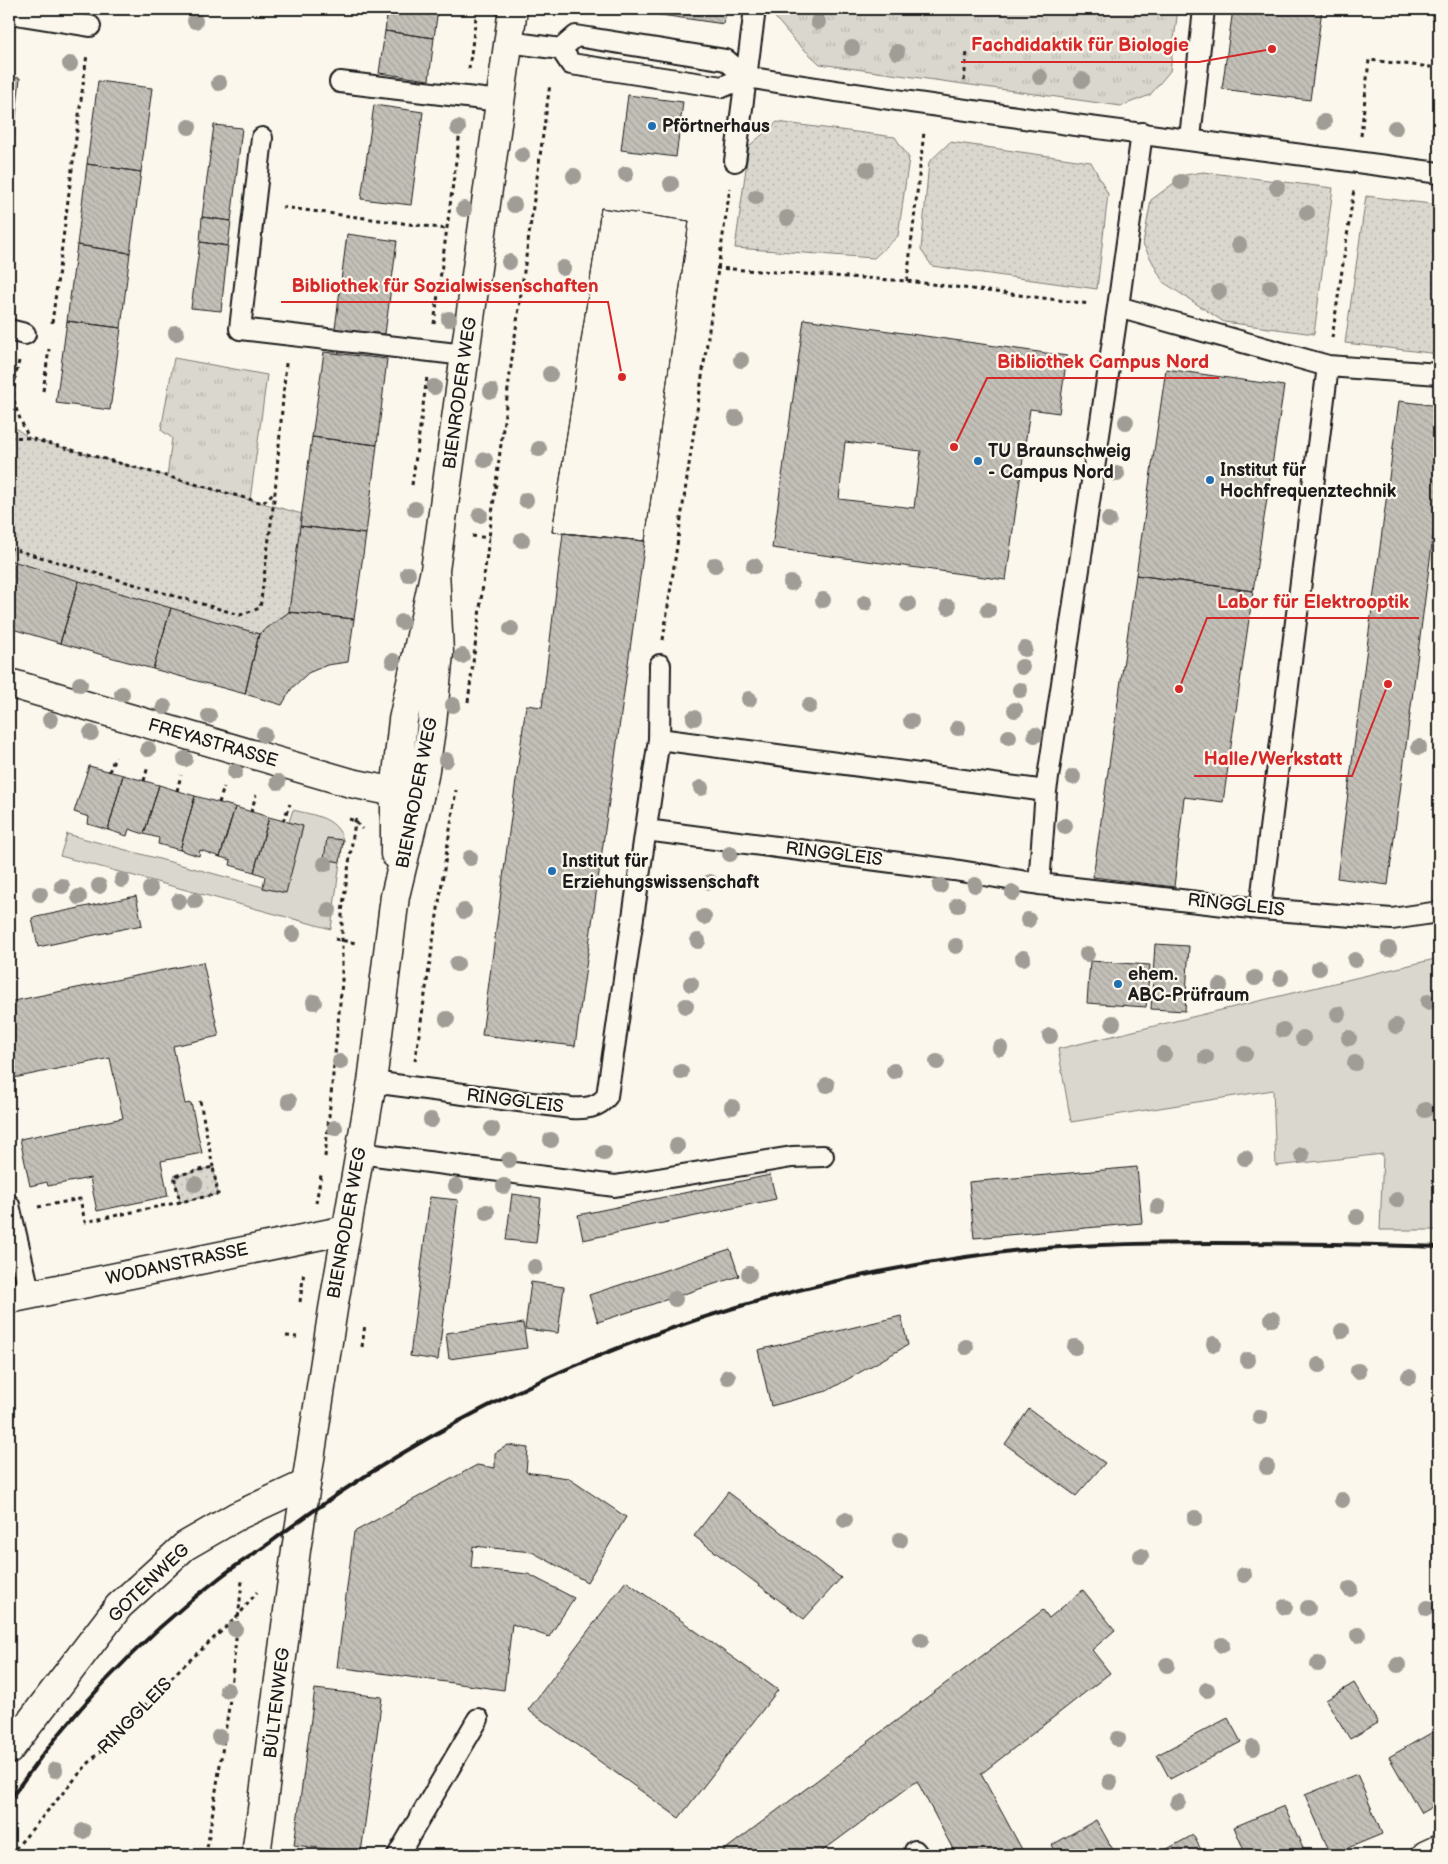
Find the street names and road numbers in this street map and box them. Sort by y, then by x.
street label: BIENRODER WEG [439,316,481,470]
street label: FREYASTRASSE [146,714,281,772]
street label: BIENRODER WEG [392,716,442,870]
street label: RINGGLEIS [784,838,884,870]
street label: RINGGLEIS [1186,889,1286,921]
street label: RINGGLEIS [465,1085,565,1117]
street label: BIENRODER WEG [323,1146,371,1300]
street label: WODANSTRASSE [104,1239,250,1289]
street label: GOTENWEG [104,1539,194,1627]
street label: BÜLTENWEG [259,1646,294,1760]
street label: RINGGLEIS [94,1674,177,1758]

